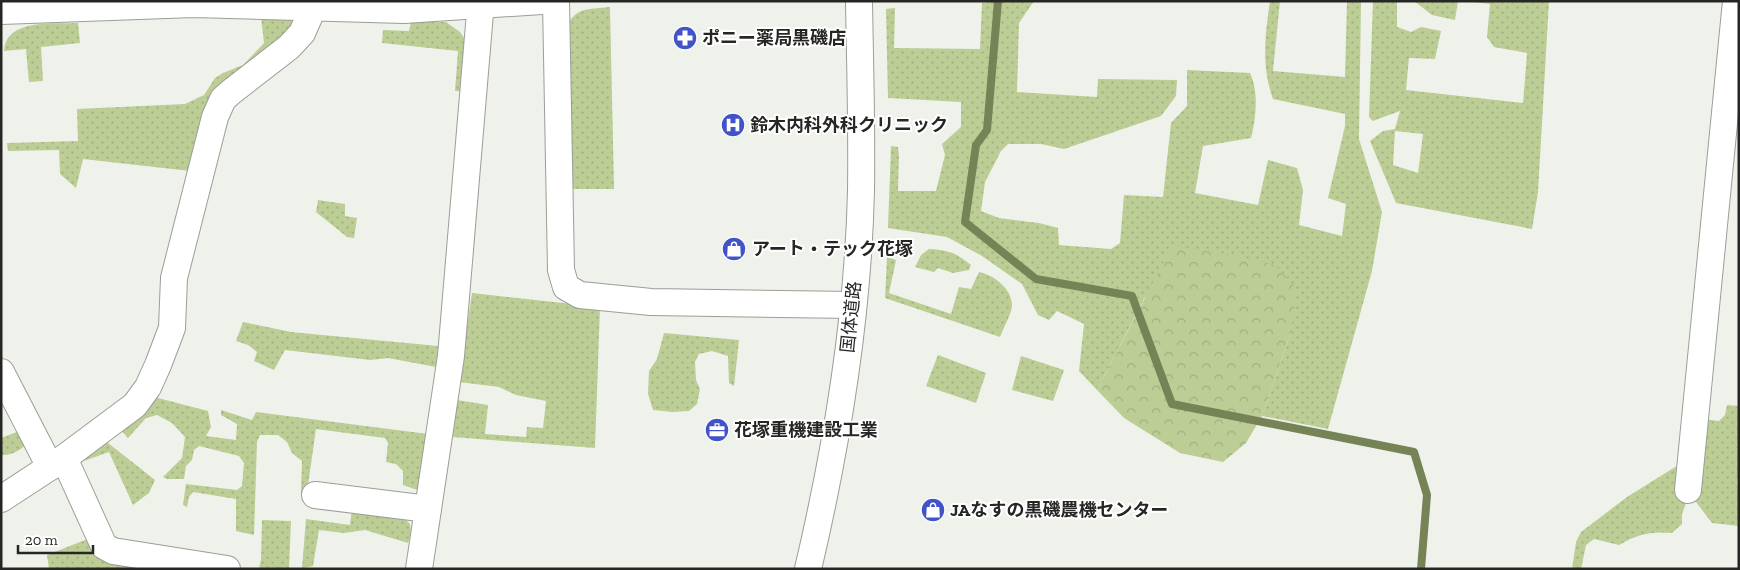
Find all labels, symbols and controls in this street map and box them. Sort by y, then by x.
pharmacy icon: ポニー薬局黒磯店 [672,25,698,51]
place label: ポニー薬局黒磯店 [702,27,846,49]
hospital icon: 鈴木内科外科クリニック [720,112,746,138]
place label: 鈴木内科外科クリニック [750,114,948,136]
shop icon: アート・テック花塚 [721,236,747,262]
place label: アート・テック花塚 [752,238,913,260]
street label: 国体道路 [836,280,866,354]
office icon: 花塚重機建設工業 [704,417,730,443]
place label: 花塚重機建設工業 [734,419,878,441]
shop icon: JAなすの黒磯農機センター [920,497,946,523]
place label: JAなすの黒磯農機センター [950,499,1168,521]
scale bar [18,522,92,554]
text: 20 m [25,531,58,549]

